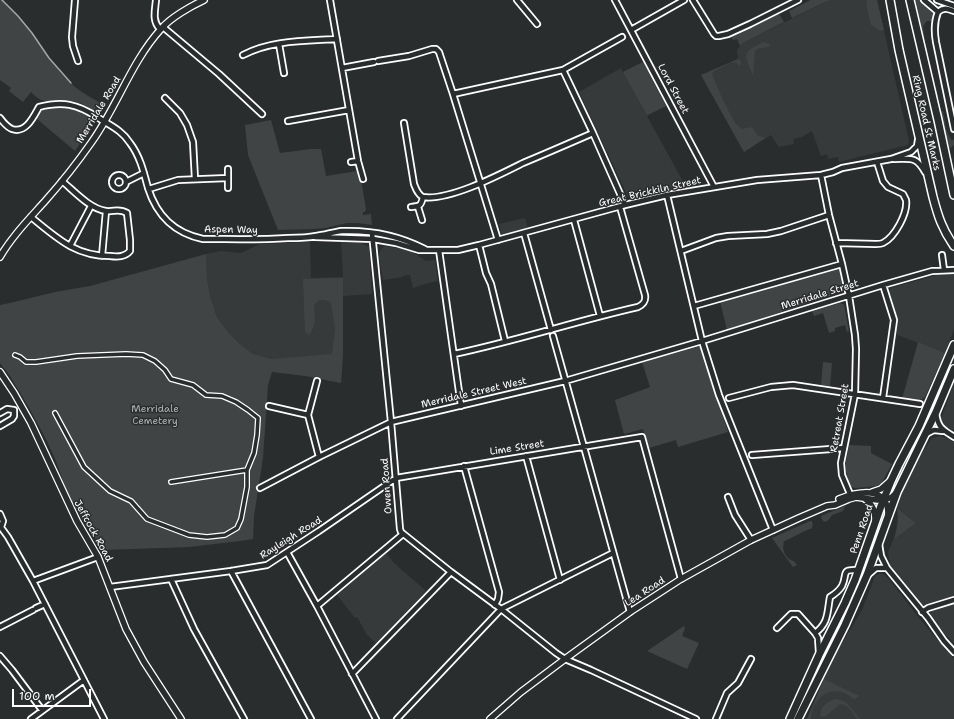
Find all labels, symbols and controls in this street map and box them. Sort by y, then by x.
street label: Lord Street [655,62,691,116]
street label: Merridale Road [74,74,124,146]
street label: Ring Road St Marks [909,74,943,172]
street label: Great Brickkiln Street [598,174,702,210]
street label: Aspen Way [204,224,258,236]
street label: Merridale Street [780,278,860,312]
street label: Merridale Street West [420,375,528,411]
street label: Retreat Street [828,383,852,453]
park label: Merridale Cemetery [131,403,179,426]
street label: Lime Street [489,438,545,458]
street label: Owen Road [379,458,395,514]
street label: Jeffcock Road [71,498,115,564]
street label: Penn Road [848,503,876,555]
street label: Rayleigh Road [258,514,324,562]
street label: Lea Road [623,575,667,609]
scale bar [14,681,93,707]
text: 100 m [19,688,55,704]

